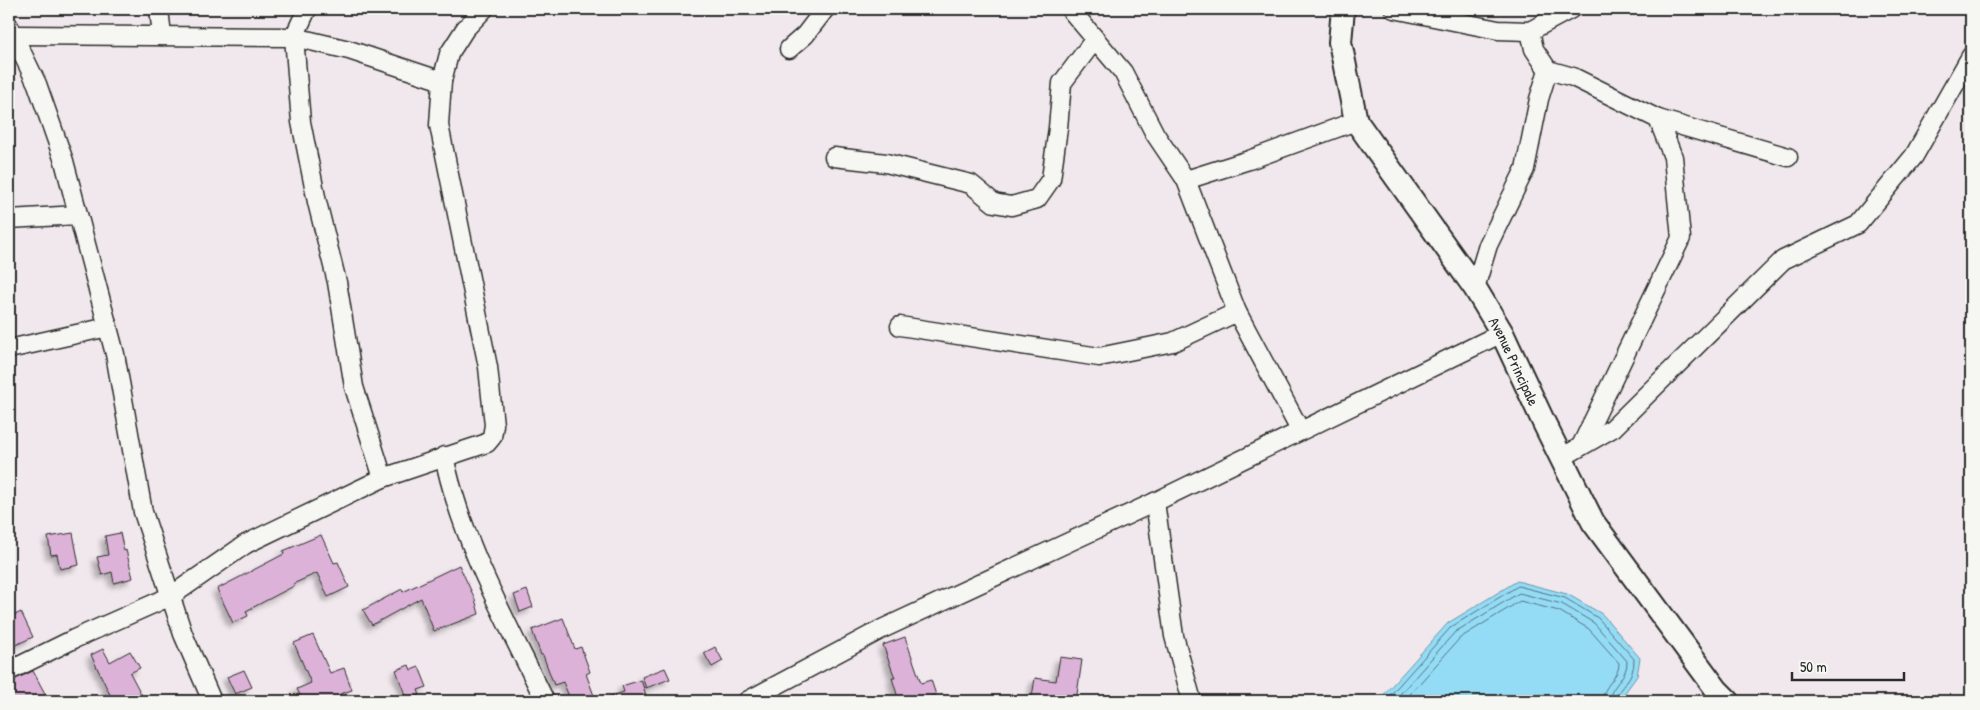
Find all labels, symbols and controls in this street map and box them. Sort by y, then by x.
street label: Avenue Principale [1484,313,1545,409]
scale bar [1792,650,1905,682]
text: 50 m [1800,656,1827,677]

